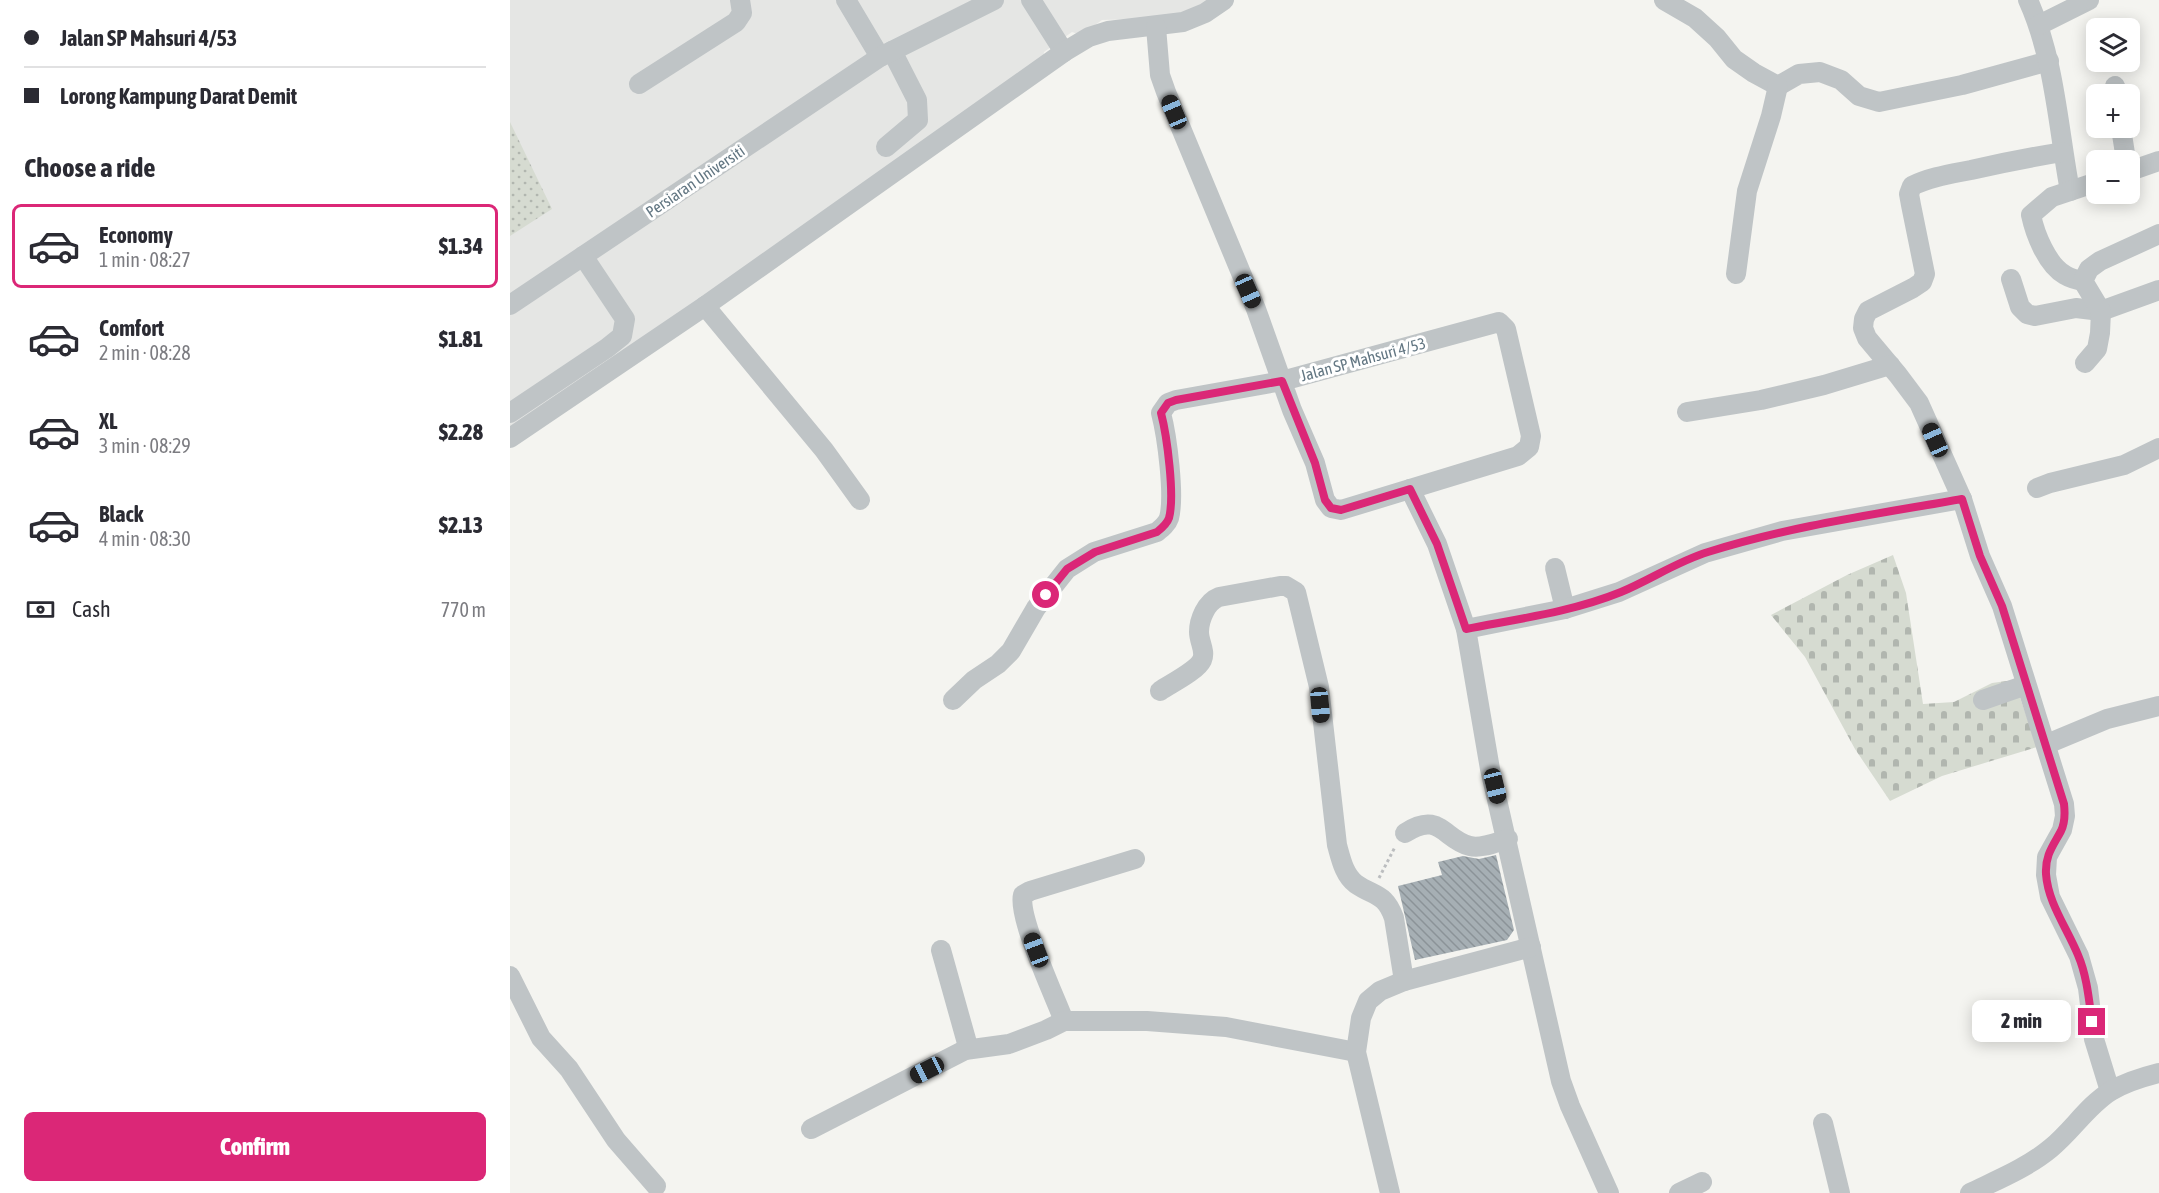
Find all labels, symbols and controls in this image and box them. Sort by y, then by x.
map controls [2086,18,2140,204]
button: layers [2086,18,2140,72]
text: Jalan SP Mahsuri 4/53 [60,25,237,51]
text: Lorong Kampung Darat Demit [60,83,297,109]
button: + [2086,84,2140,138]
car [1159,92,1189,132]
street label: Persiaran Universiti [642,141,748,221]
button: − [2086,150,2140,204]
text: Choose a ride [24,152,156,183]
icon: car [27,219,81,273]
text: Economy [99,222,173,248]
text: $1.34 [439,233,483,259]
text: 1 min · 08:27 [99,248,191,271]
car [1232,271,1264,311]
icon: car [27,312,81,366]
text: Comfort [99,315,164,341]
text: $1.81 [439,326,483,352]
street label: Jalan SP Mahsuri 4/53 [1298,334,1428,384]
text: 2 min · 08:28 [99,341,191,364]
icon: car [27,405,81,459]
text: XL [99,408,117,434]
text: $2.28 [439,419,483,445]
car [1919,420,1951,460]
text: 3 min · 08:29 [99,434,191,457]
icon: car [27,498,81,552]
text: Black [99,501,143,527]
text: $2.13 [439,512,483,538]
text: 4 min · 08:30 [99,527,191,550]
route start [1032,581,1059,608]
icon: cash [24,593,57,626]
text: Cash [72,596,111,622]
text: 770 m [441,598,486,621]
car [1309,686,1331,724]
car [1482,766,1508,806]
car [1021,930,1051,970]
callout: 2 min [1972,1001,2071,1043]
route end [2078,1008,2105,1035]
text: 2 min [2001,1009,2042,1032]
car [907,1054,947,1086]
button: Confirm [24,1112,486,1181]

